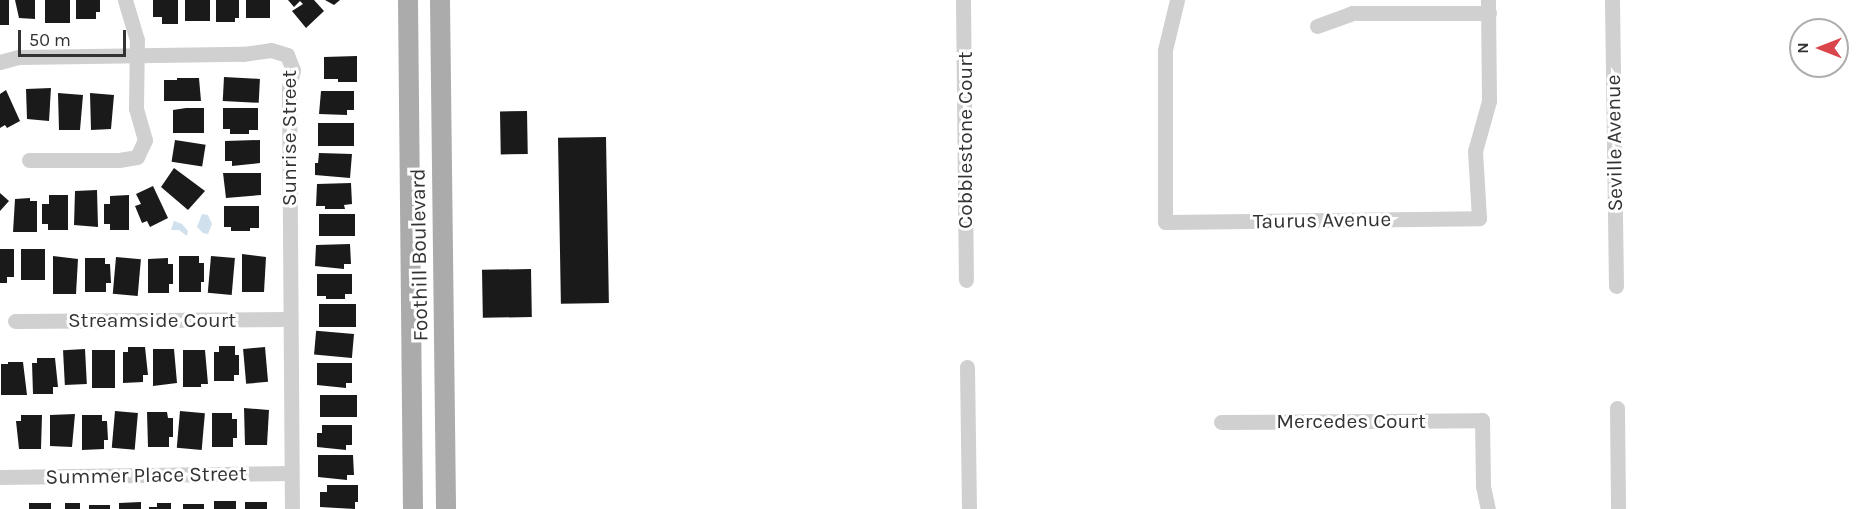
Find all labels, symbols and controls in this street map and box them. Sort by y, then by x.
scale bar [21,18,129,56]
north arrow [1789,18,1849,78]
text: 50 m [29,29,71,51]
text: N [1793,42,1812,54]
street label: Cobblestone Court [952,51,978,229]
street label: Sunrise Street [276,70,302,206]
street label: Seville Avenue [1600,74,1628,212]
street label: Foothill Boulevard [405,168,433,342]
street label: Taurus Avenue [1253,206,1391,234]
street label: Streamside Court [68,307,236,333]
street label: Mercedes Court [1276,408,1426,434]
street label: Summer Place Street [45,461,247,489]

